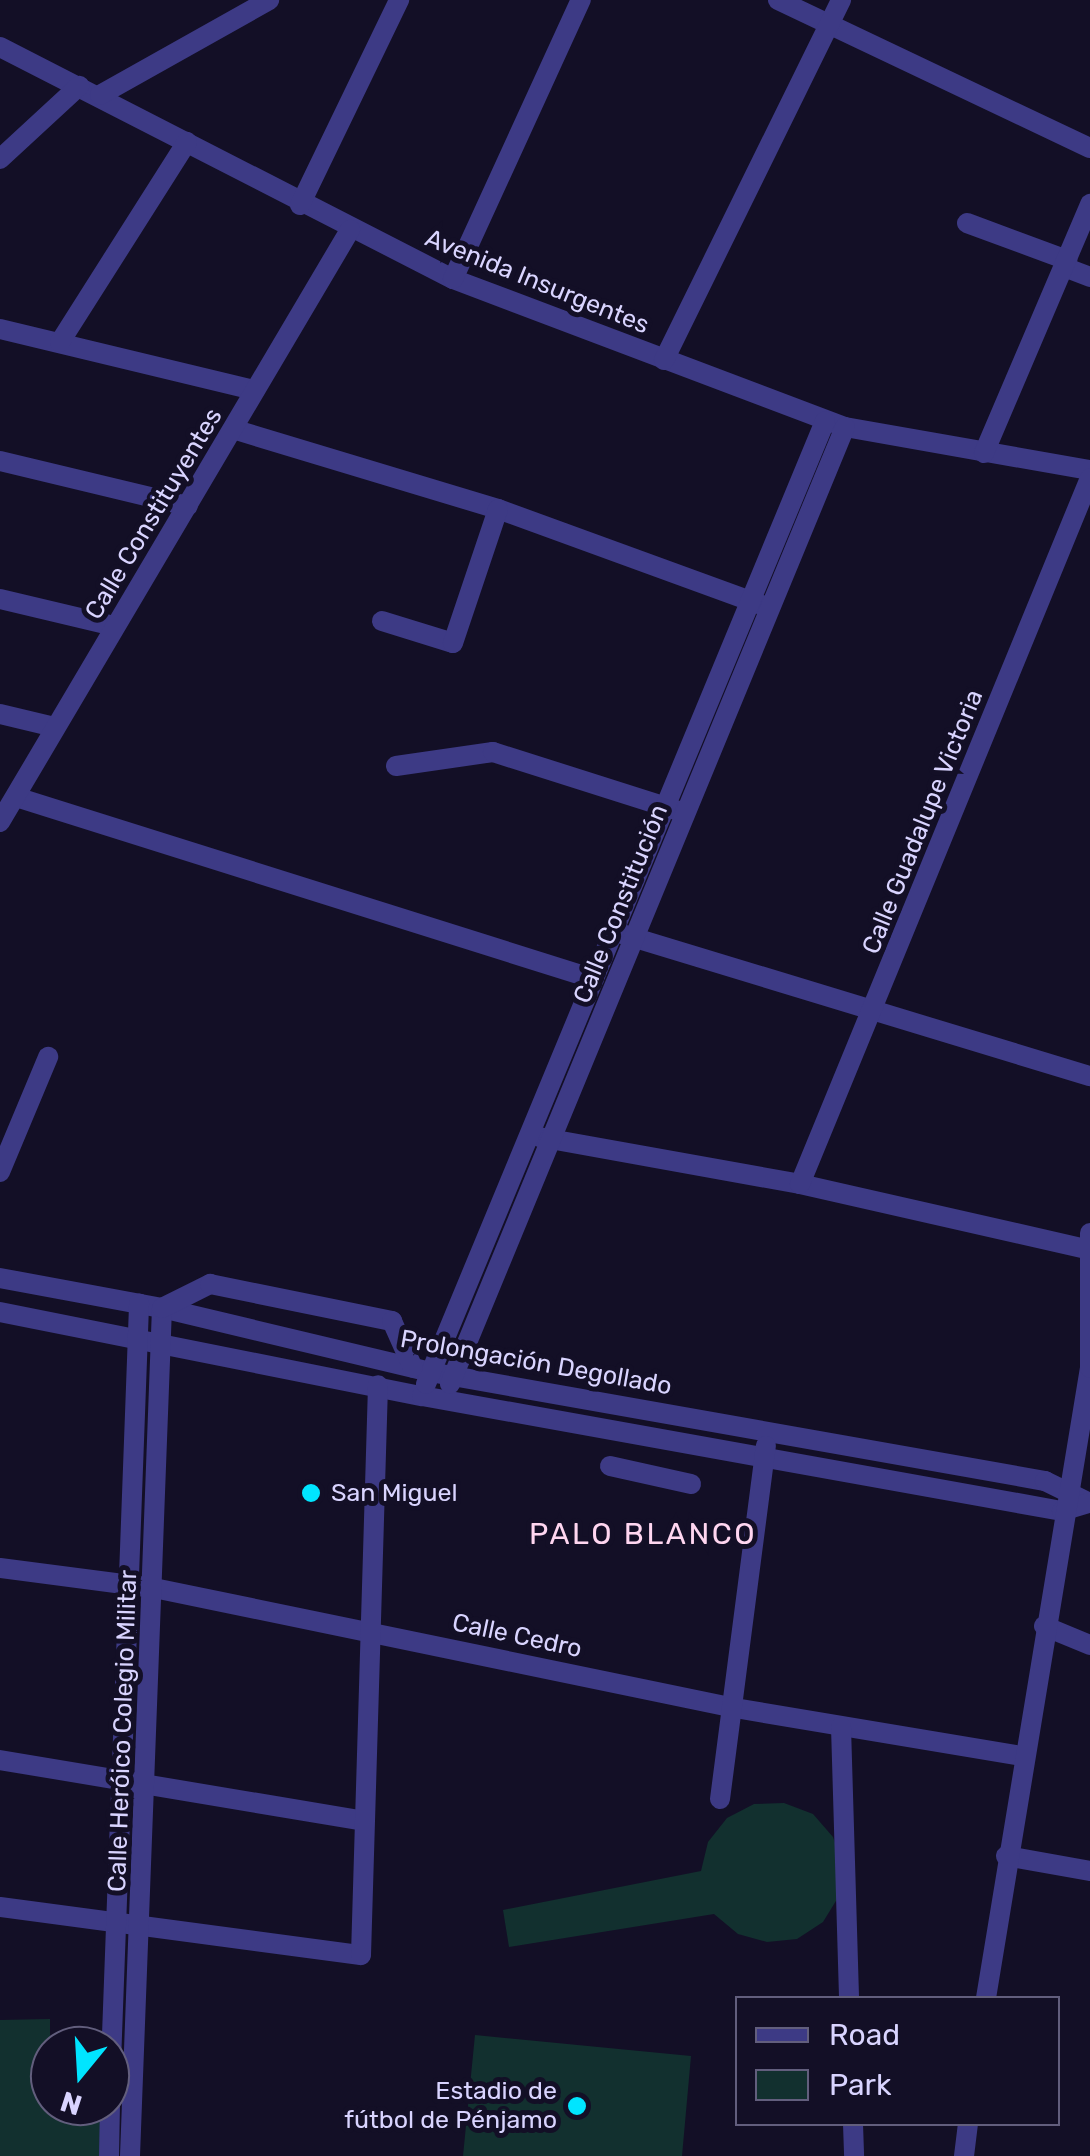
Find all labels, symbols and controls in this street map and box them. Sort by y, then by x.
street label: Avenida Insurgentes [421,223,653,341]
street label: Calle Constituyentes [79,403,229,625]
street label: Calle Guadalupe Victoria [856,685,990,959]
street label: Calle Constitución [567,800,675,1008]
street label: Prolongación Degollado [398,1324,674,1402]
place label: San Miguel [331,1478,458,1508]
marker: San Miguel [300,1482,322,1504]
district label: PALO BLANCO [529,1516,757,1552]
street label: Calle Heróico Colegio Militar [102,1570,144,1892]
street label: Calle Cedro [449,1608,585,1664]
legend [735,1996,1060,2126]
text: Road [829,2017,900,2053]
north arrow [30,2026,130,2126]
text: Park [829,2067,891,2103]
place label: Estadio de fútbol de Pénjamo [344,2077,557,2136]
text: N [57,2084,86,2122]
marker: Estadio de fútbol de Pénjamo [566,2095,588,2117]

